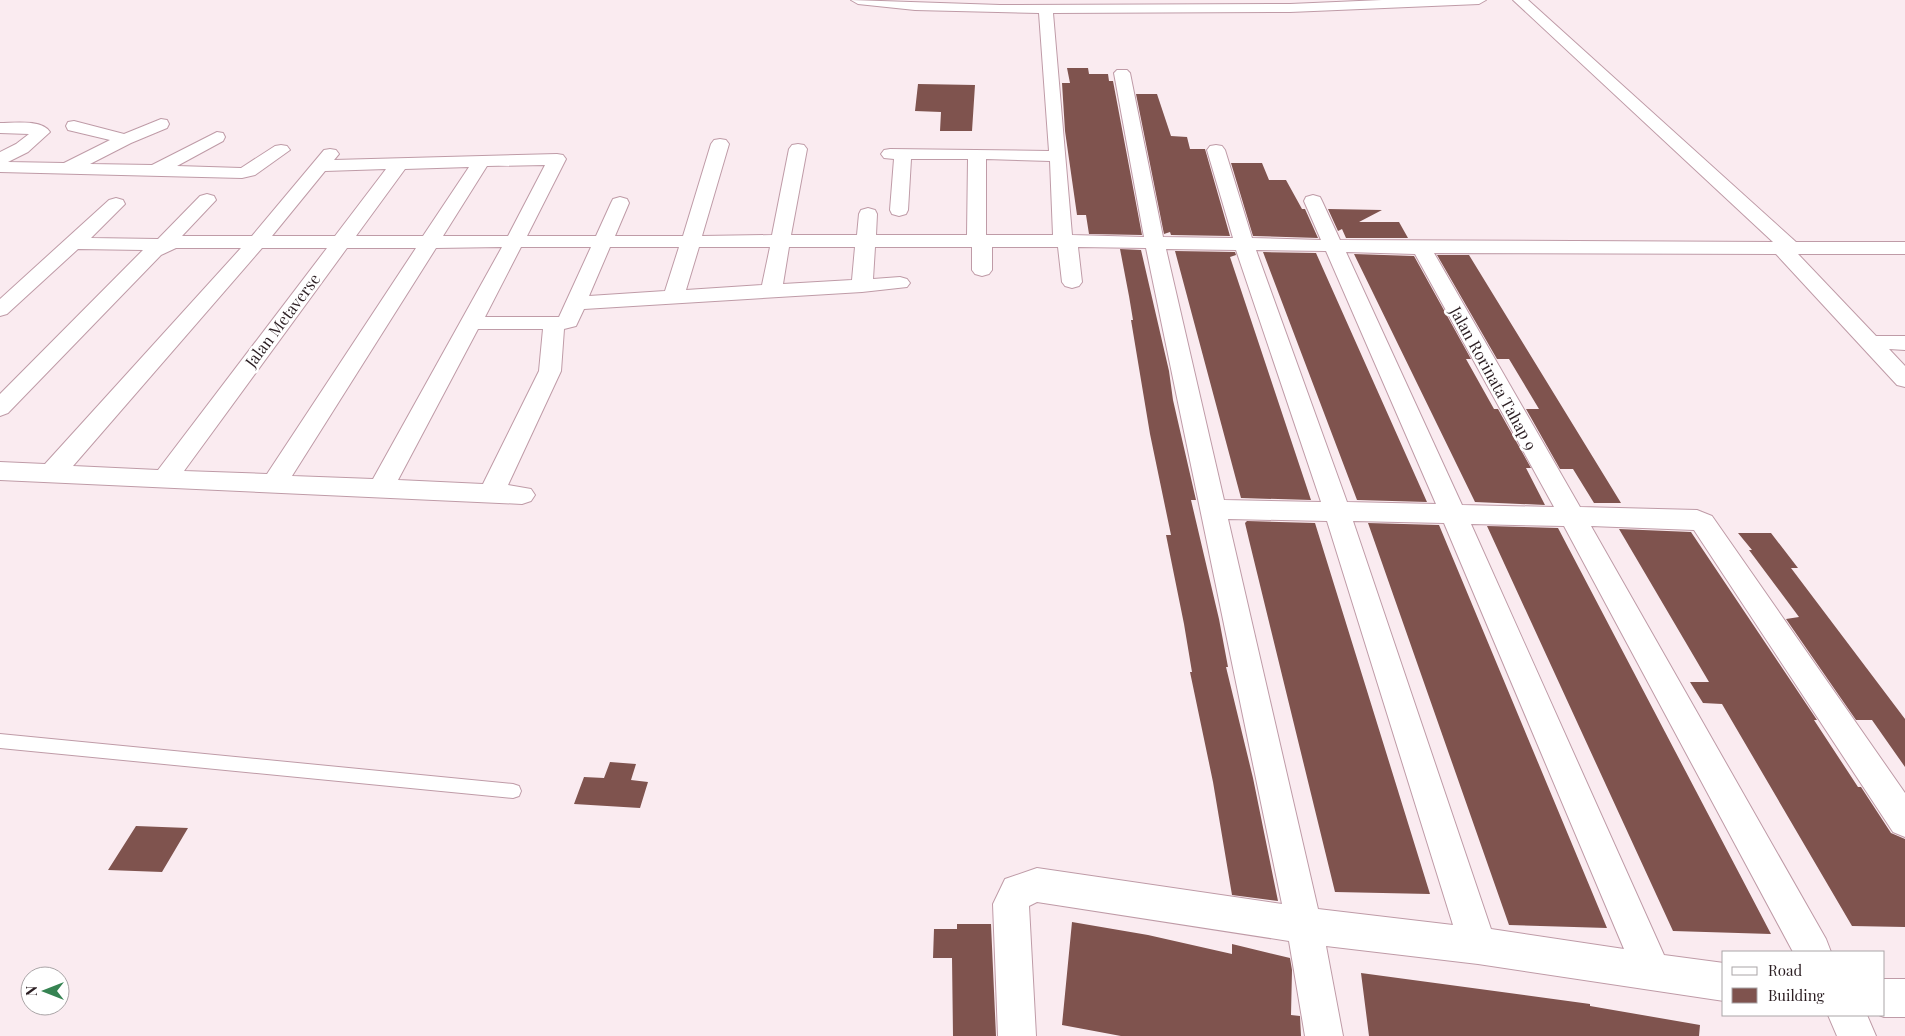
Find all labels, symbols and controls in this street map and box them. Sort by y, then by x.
street label: Jalan Metaverse [239,269,324,372]
street label: Jalan Rorinata Tahap 9 [1445,302,1542,453]
legend [1722,951,1885,1016]
text: Road [1768,960,1802,980]
north arrow [20,966,70,1016]
text: Building [1768,985,1825,1005]
text: N [22,986,41,996]

